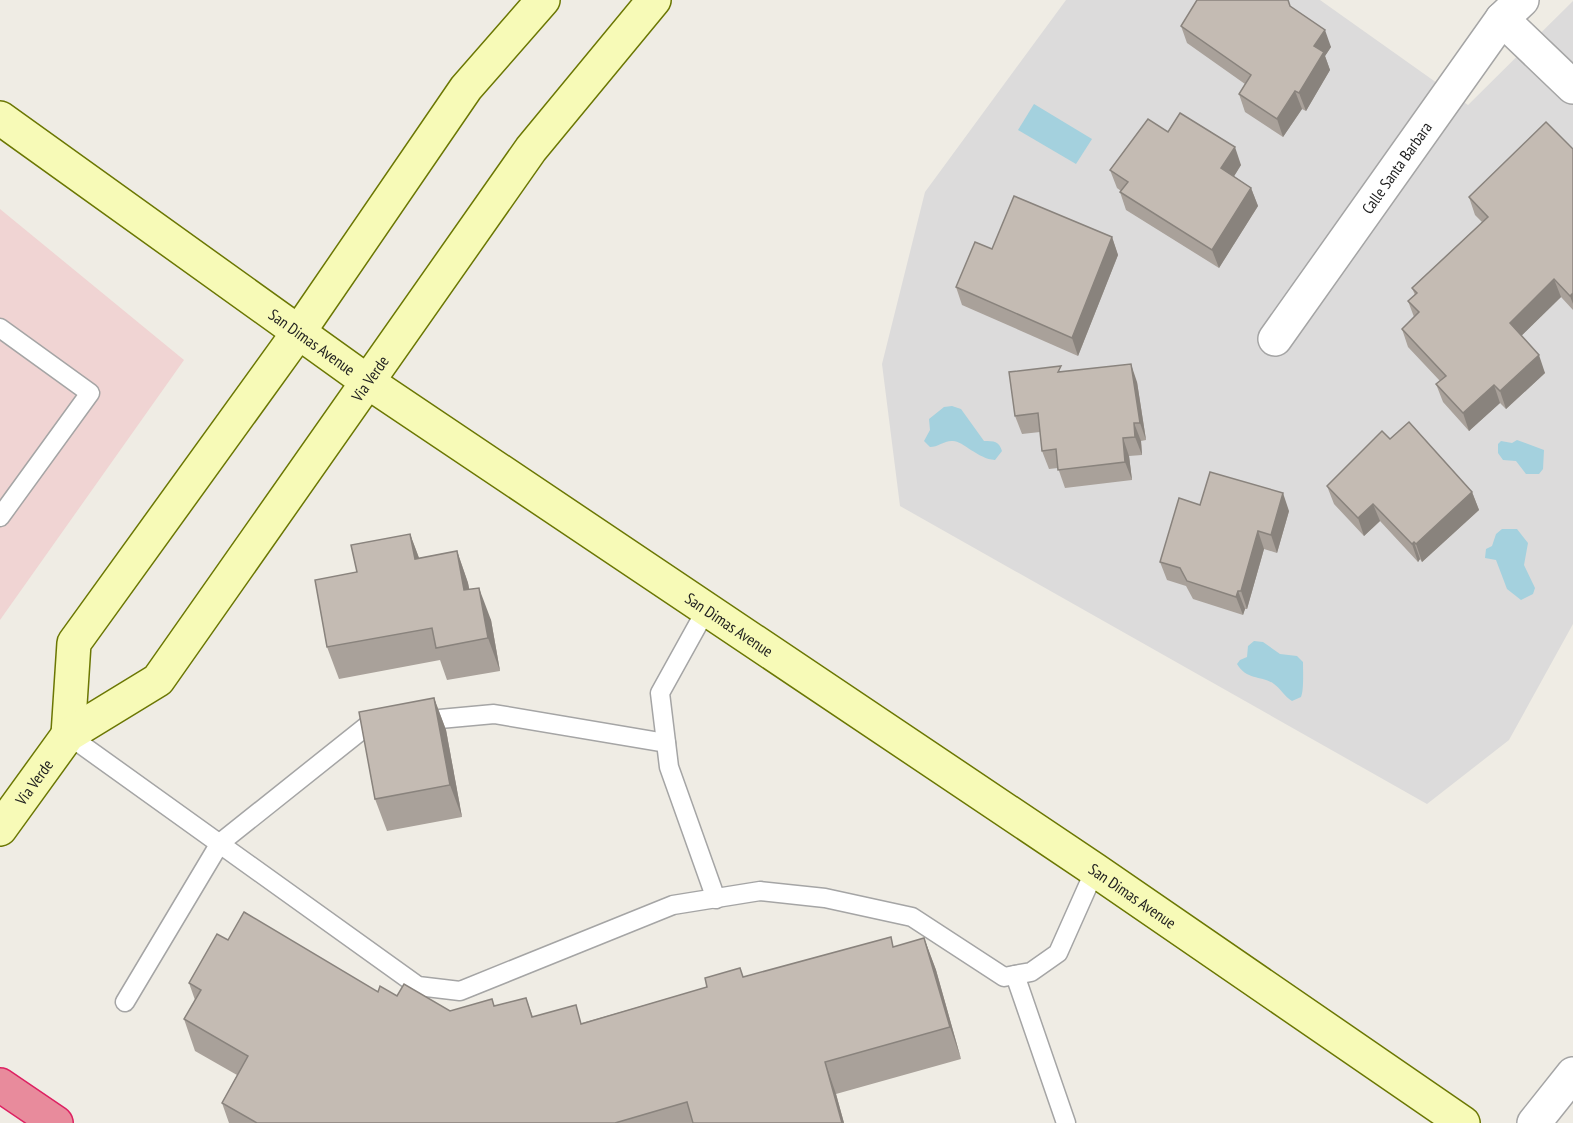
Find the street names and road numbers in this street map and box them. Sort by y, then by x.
street label: Calle Santa Barbara [1357,118,1436,218]
street label: San Dimas Avenue [265,304,359,379]
street label: Via Verde [346,352,393,406]
street label: San Dimas Avenue [682,588,777,661]
street label: Via Verde [10,755,57,810]
street label: San Dimas Avenue [1085,859,1180,933]

